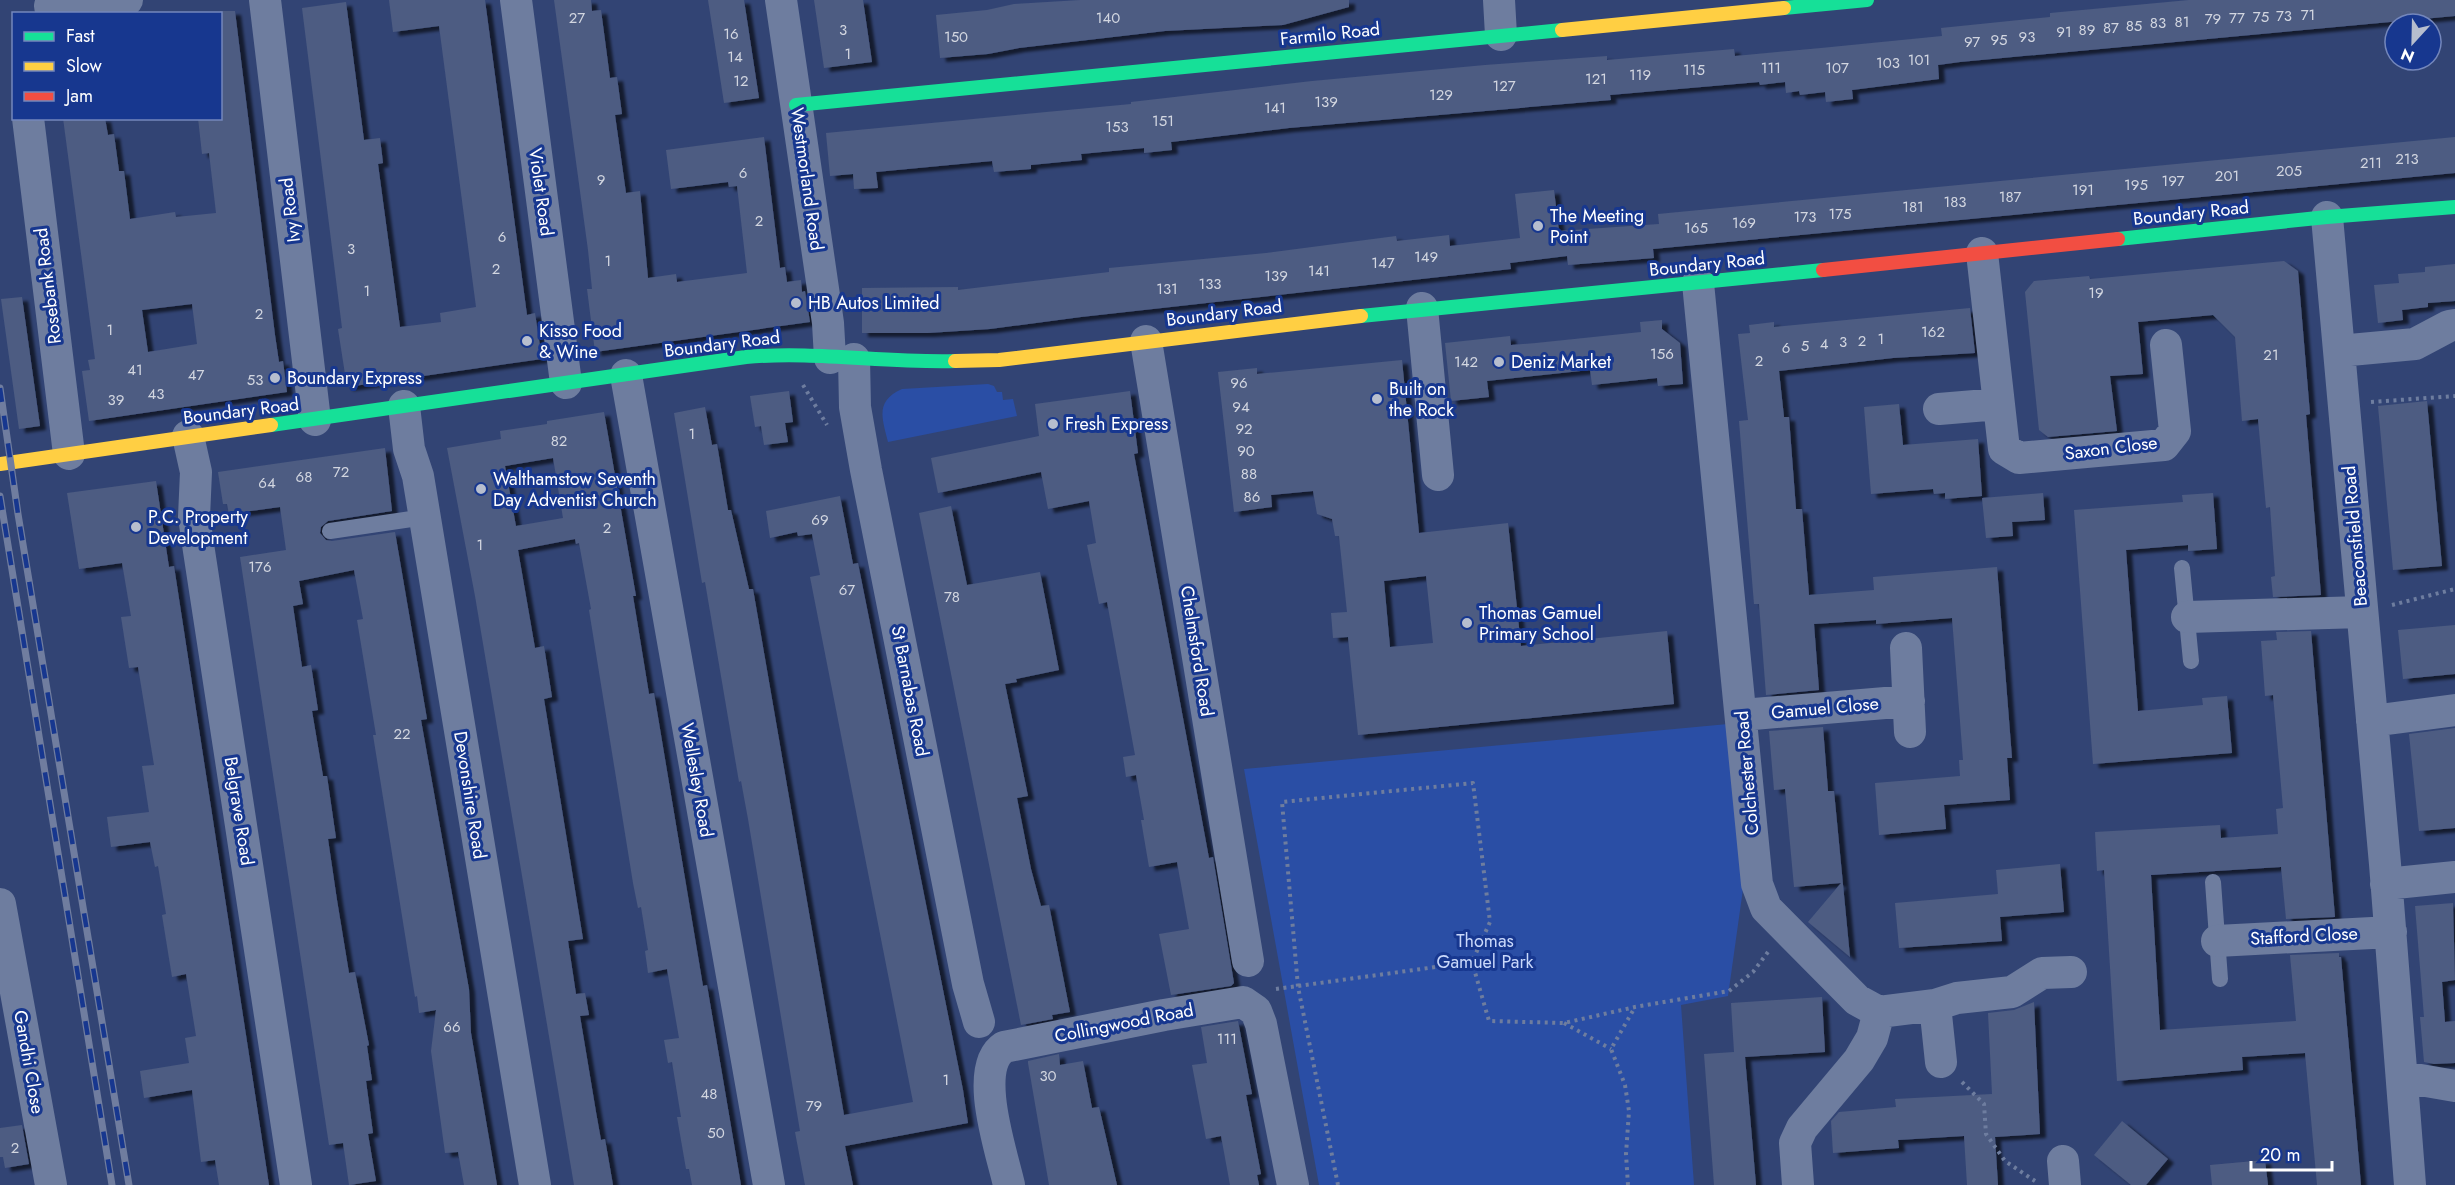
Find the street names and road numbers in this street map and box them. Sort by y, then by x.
street label: Farmilo Road [1279,16,1381,52]
street label: Westmorland Road [784,106,830,252]
street label: Violet Road [522,146,560,238]
street label: Ivy Road [273,176,307,244]
street label: Boundary Road [2132,194,2250,232]
street label: Rosebank Road [28,226,68,346]
street label: Boundary Road [1648,245,1766,283]
street label: Boundary Road [1165,293,1283,333]
street label: Boundary Road [663,324,781,364]
street label: Boundary Road [182,391,300,431]
street label: Saxon Close [2063,429,2159,467]
street label: Beaconsfield Road [2336,465,2374,607]
street label: Chelmsford Road [1174,584,1220,718]
street label: St Barnabas Road [885,623,935,759]
street label: Gamuel Close [1770,690,1880,726]
street label: Colchester Road [1729,710,1765,836]
street label: Wellesley Road [674,721,720,839]
street label: Devonshire Road [447,729,493,861]
street label: Belgrave Road [218,755,260,867]
street label: Stafford Close [2250,920,2358,952]
street label: Collingwood Road [1052,997,1196,1049]
street label: Gandhi Close [7,1008,51,1116]

